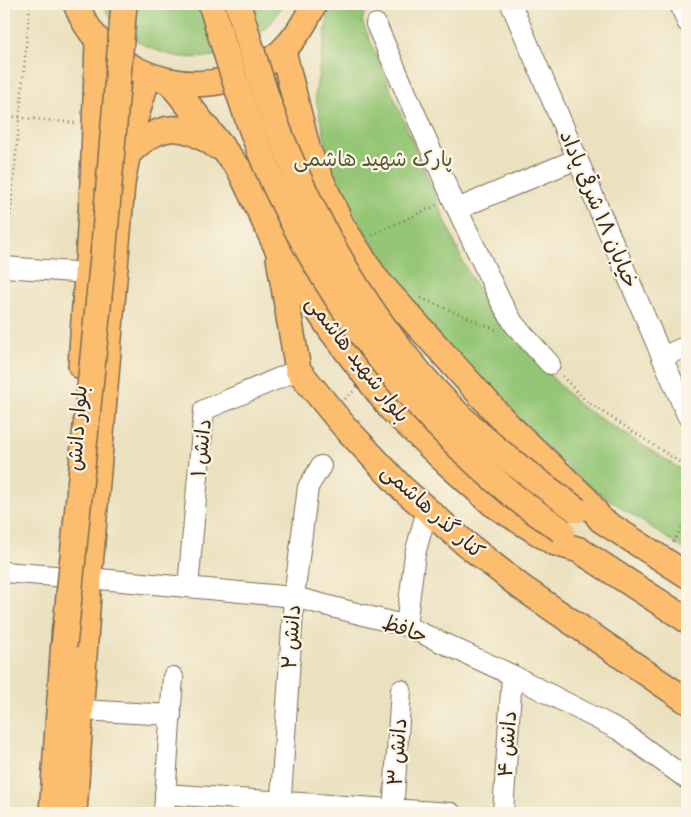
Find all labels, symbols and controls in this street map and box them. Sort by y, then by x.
street label: خیابان ۱۸ شرقی پاداد [554,126,644,292]
park label: پارک شهید هاشمی [293,146,453,173]
street label: بلوار شهید هاشمی [300,290,416,428]
street label: بلوار دانش [61,384,93,472]
street label: دانش ۱ [185,418,217,478]
street label: کنار گذر هاشمی [375,458,490,565]
street label: دانش ۲ [276,604,306,670]
street label: حافظ [379,609,431,649]
street label: دانش ۴ [492,710,522,778]
street label: دانش ۳ [382,717,412,787]

